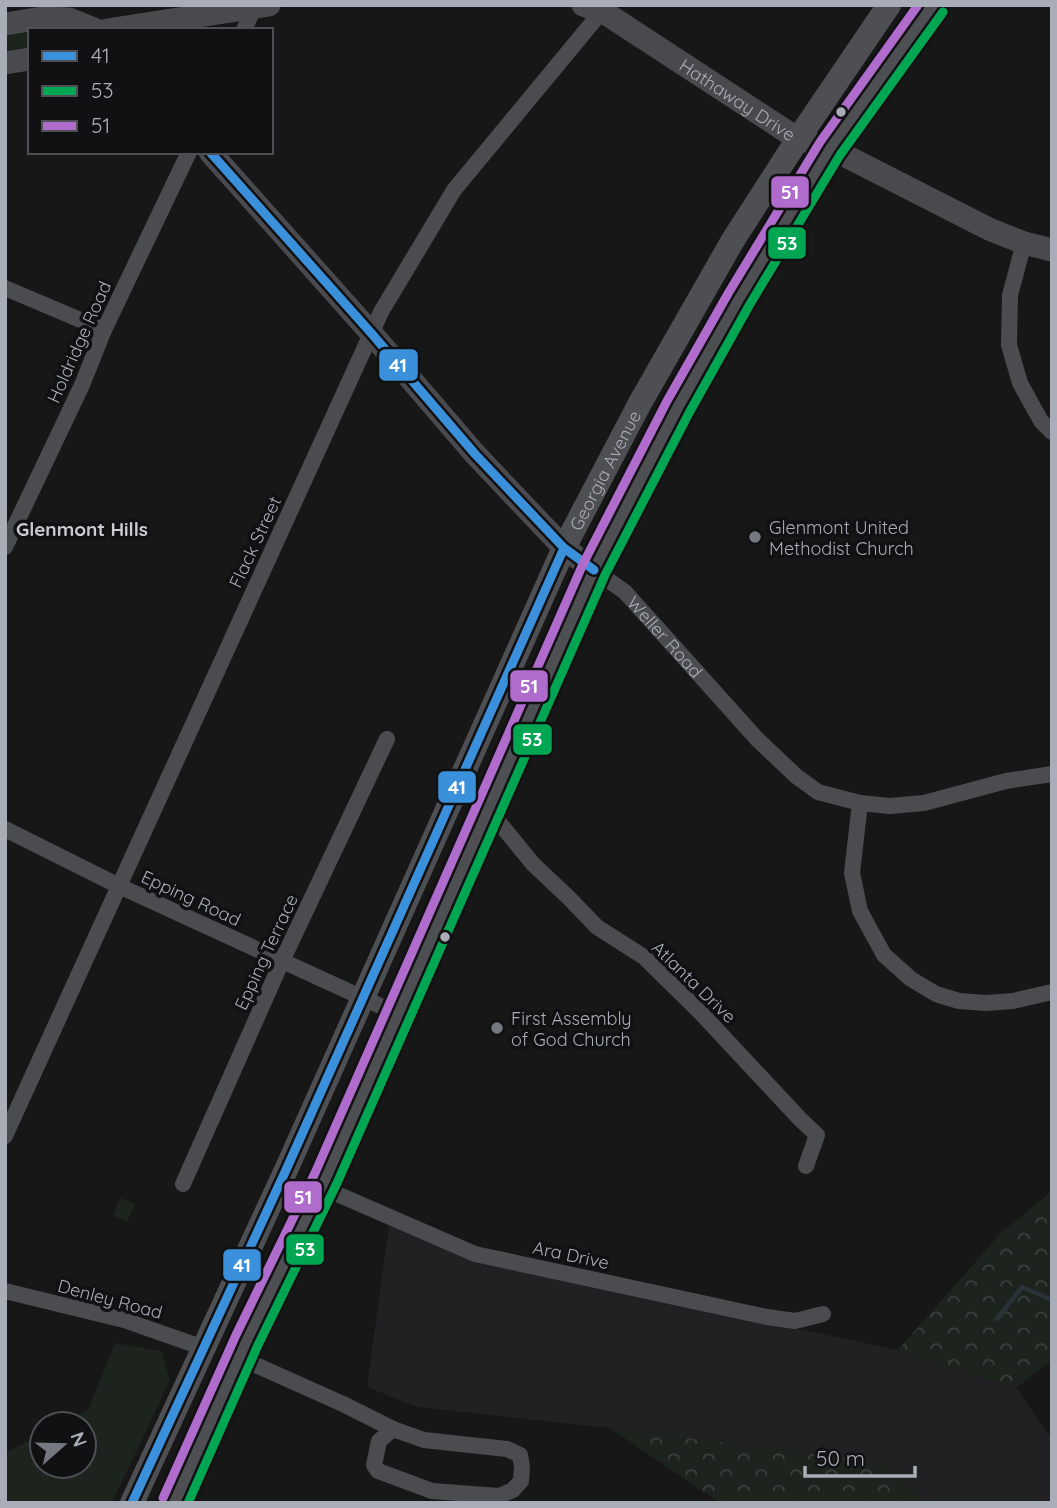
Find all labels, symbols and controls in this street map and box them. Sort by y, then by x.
legend [28,28,273,154]
text: 41 [91,42,110,68]
street label: Hathaway Drive [675,53,800,146]
text: 53 [91,77,113,103]
unlabelled marker [834,105,848,119]
text: 51 [91,112,110,138]
line badge: 51 [770,175,810,209]
text: 51 [781,180,799,204]
line badge: 53 [767,226,807,260]
text: 53 [776,231,798,255]
street label: Holdridge Road [42,277,116,407]
line badge: 41 [378,348,419,382]
text: 41 [389,353,407,377]
street label: Georgia Avenue [564,406,646,534]
street label: Flack Street [224,493,286,591]
place label: Glenmont United Methodist Church [769,516,914,560]
district label: Glenmont Hills [16,517,148,541]
marker: Glenmont United Methodist Church [747,529,763,545]
street label: Weller Road [622,591,708,682]
line badge: 51 [509,669,549,703]
text: 51 [520,674,538,698]
line badge: 53 [512,723,553,756]
text: 53 [521,727,543,751]
line badge: 41 [437,770,477,804]
text: 41 [448,775,466,799]
street label: Epping Road [138,865,244,931]
street label: Epping Terrace [229,890,303,1014]
unlabelled marker [438,930,452,944]
street label: Atlanta Drive [647,936,741,1028]
place label: First Assembly of God Church [511,1007,632,1051]
marker: First Assembly of God Church [489,1020,505,1036]
line badge: 51 [283,1180,323,1214]
text: 51 [294,1185,312,1209]
line badge: 53 [285,1233,325,1266]
street label: Ara Drive [531,1236,611,1274]
text: 53 [294,1237,316,1261]
line badge: 41 [222,1248,262,1282]
text: 41 [233,1253,251,1277]
street label: Denley Road [55,1274,165,1324]
north arrow [28,1410,98,1480]
text: N [65,1429,93,1450]
scale bar [805,1434,915,1478]
text: 50 m [816,1445,865,1471]

